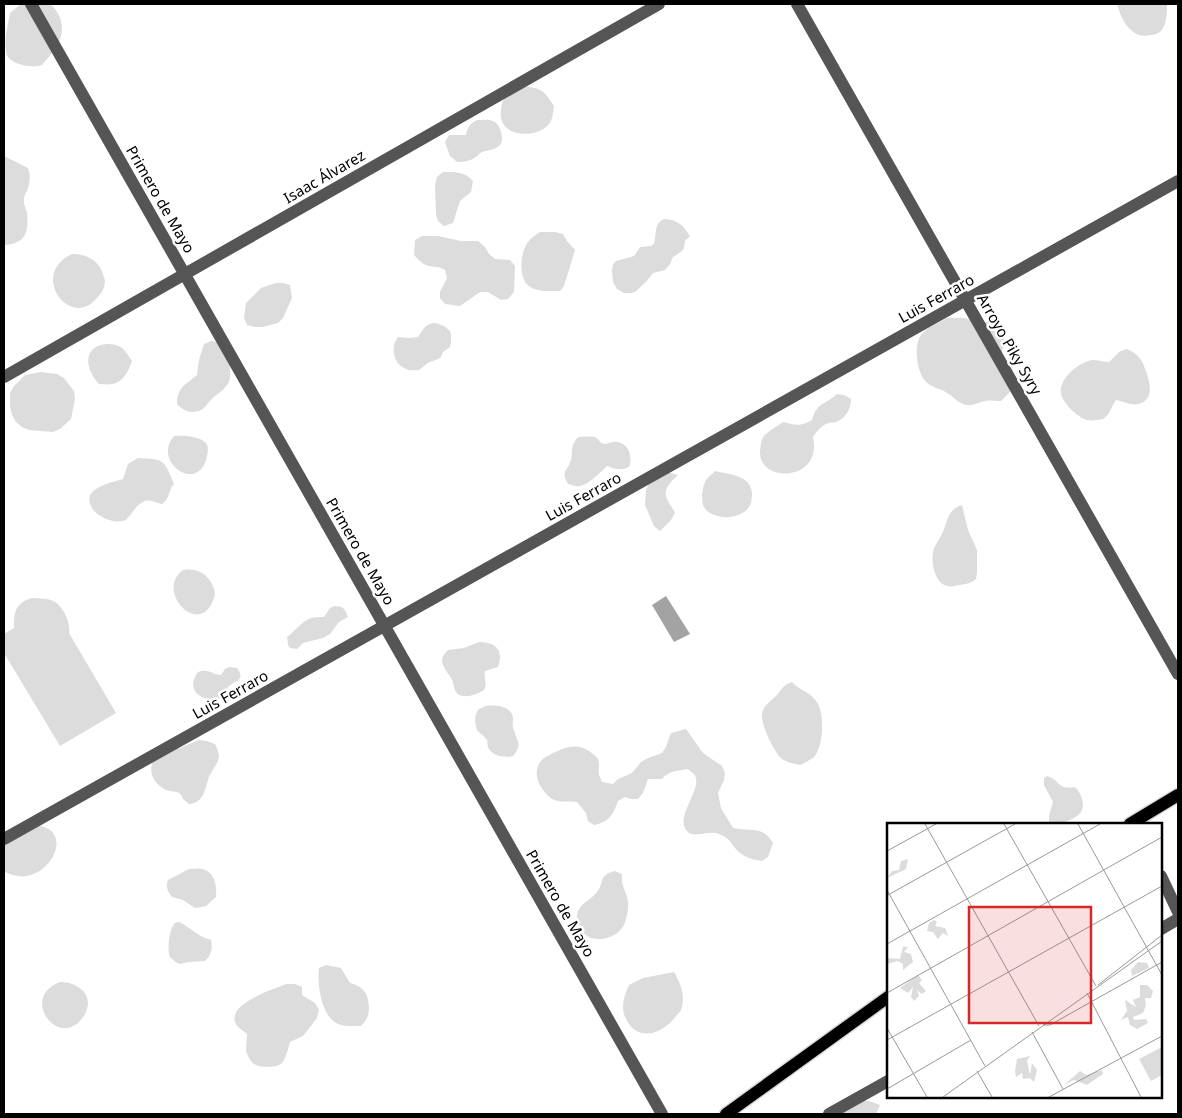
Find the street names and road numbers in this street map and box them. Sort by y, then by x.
street label: Primero de Mayo [122,142,200,256]
street label: Isaac Álvarez [280,145,368,207]
street label: Luis Ferraro [894,269,978,327]
street label: Arroyo Piky Syry [973,290,1047,398]
street label: Luis Ferraro [541,467,625,525]
street label: Primero de Mayo [322,494,400,608]
street label: Luis Ferraro [188,665,272,723]
street label: Primero de Mayo [522,846,600,960]

